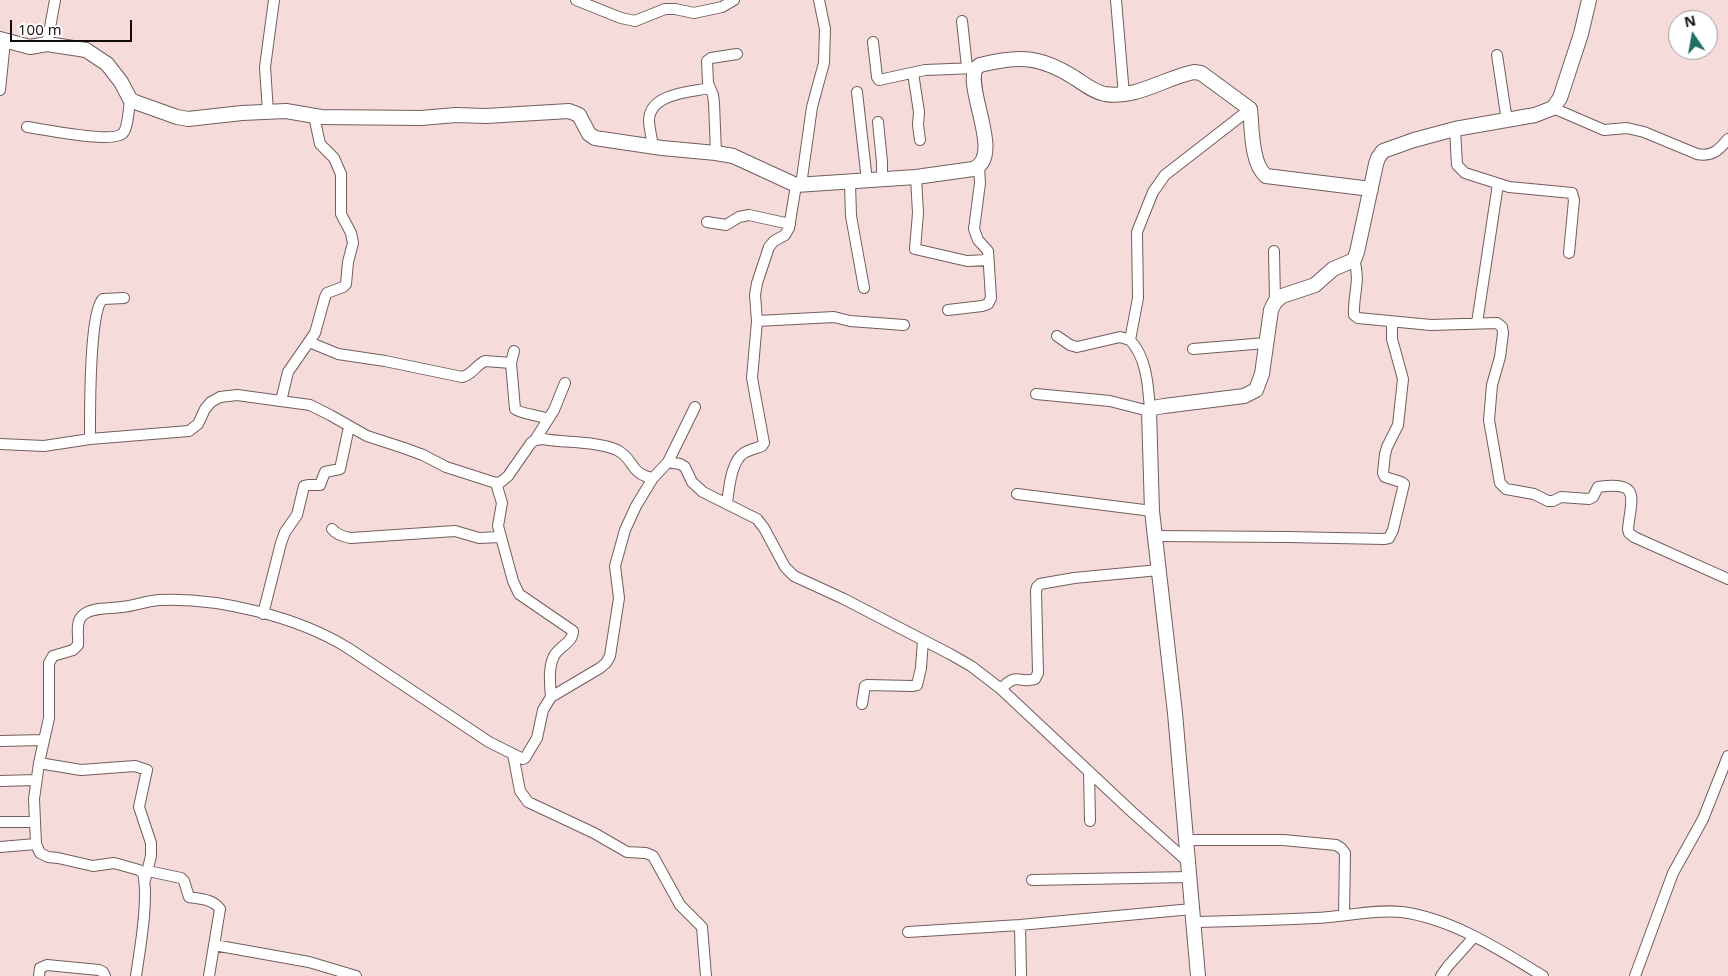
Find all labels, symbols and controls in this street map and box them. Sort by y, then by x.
scale bar [12,10,135,42]
north arrow [1668,10,1718,60]
text: N [1682,10,1698,31]
text: 100 m [18,19,62,39]

